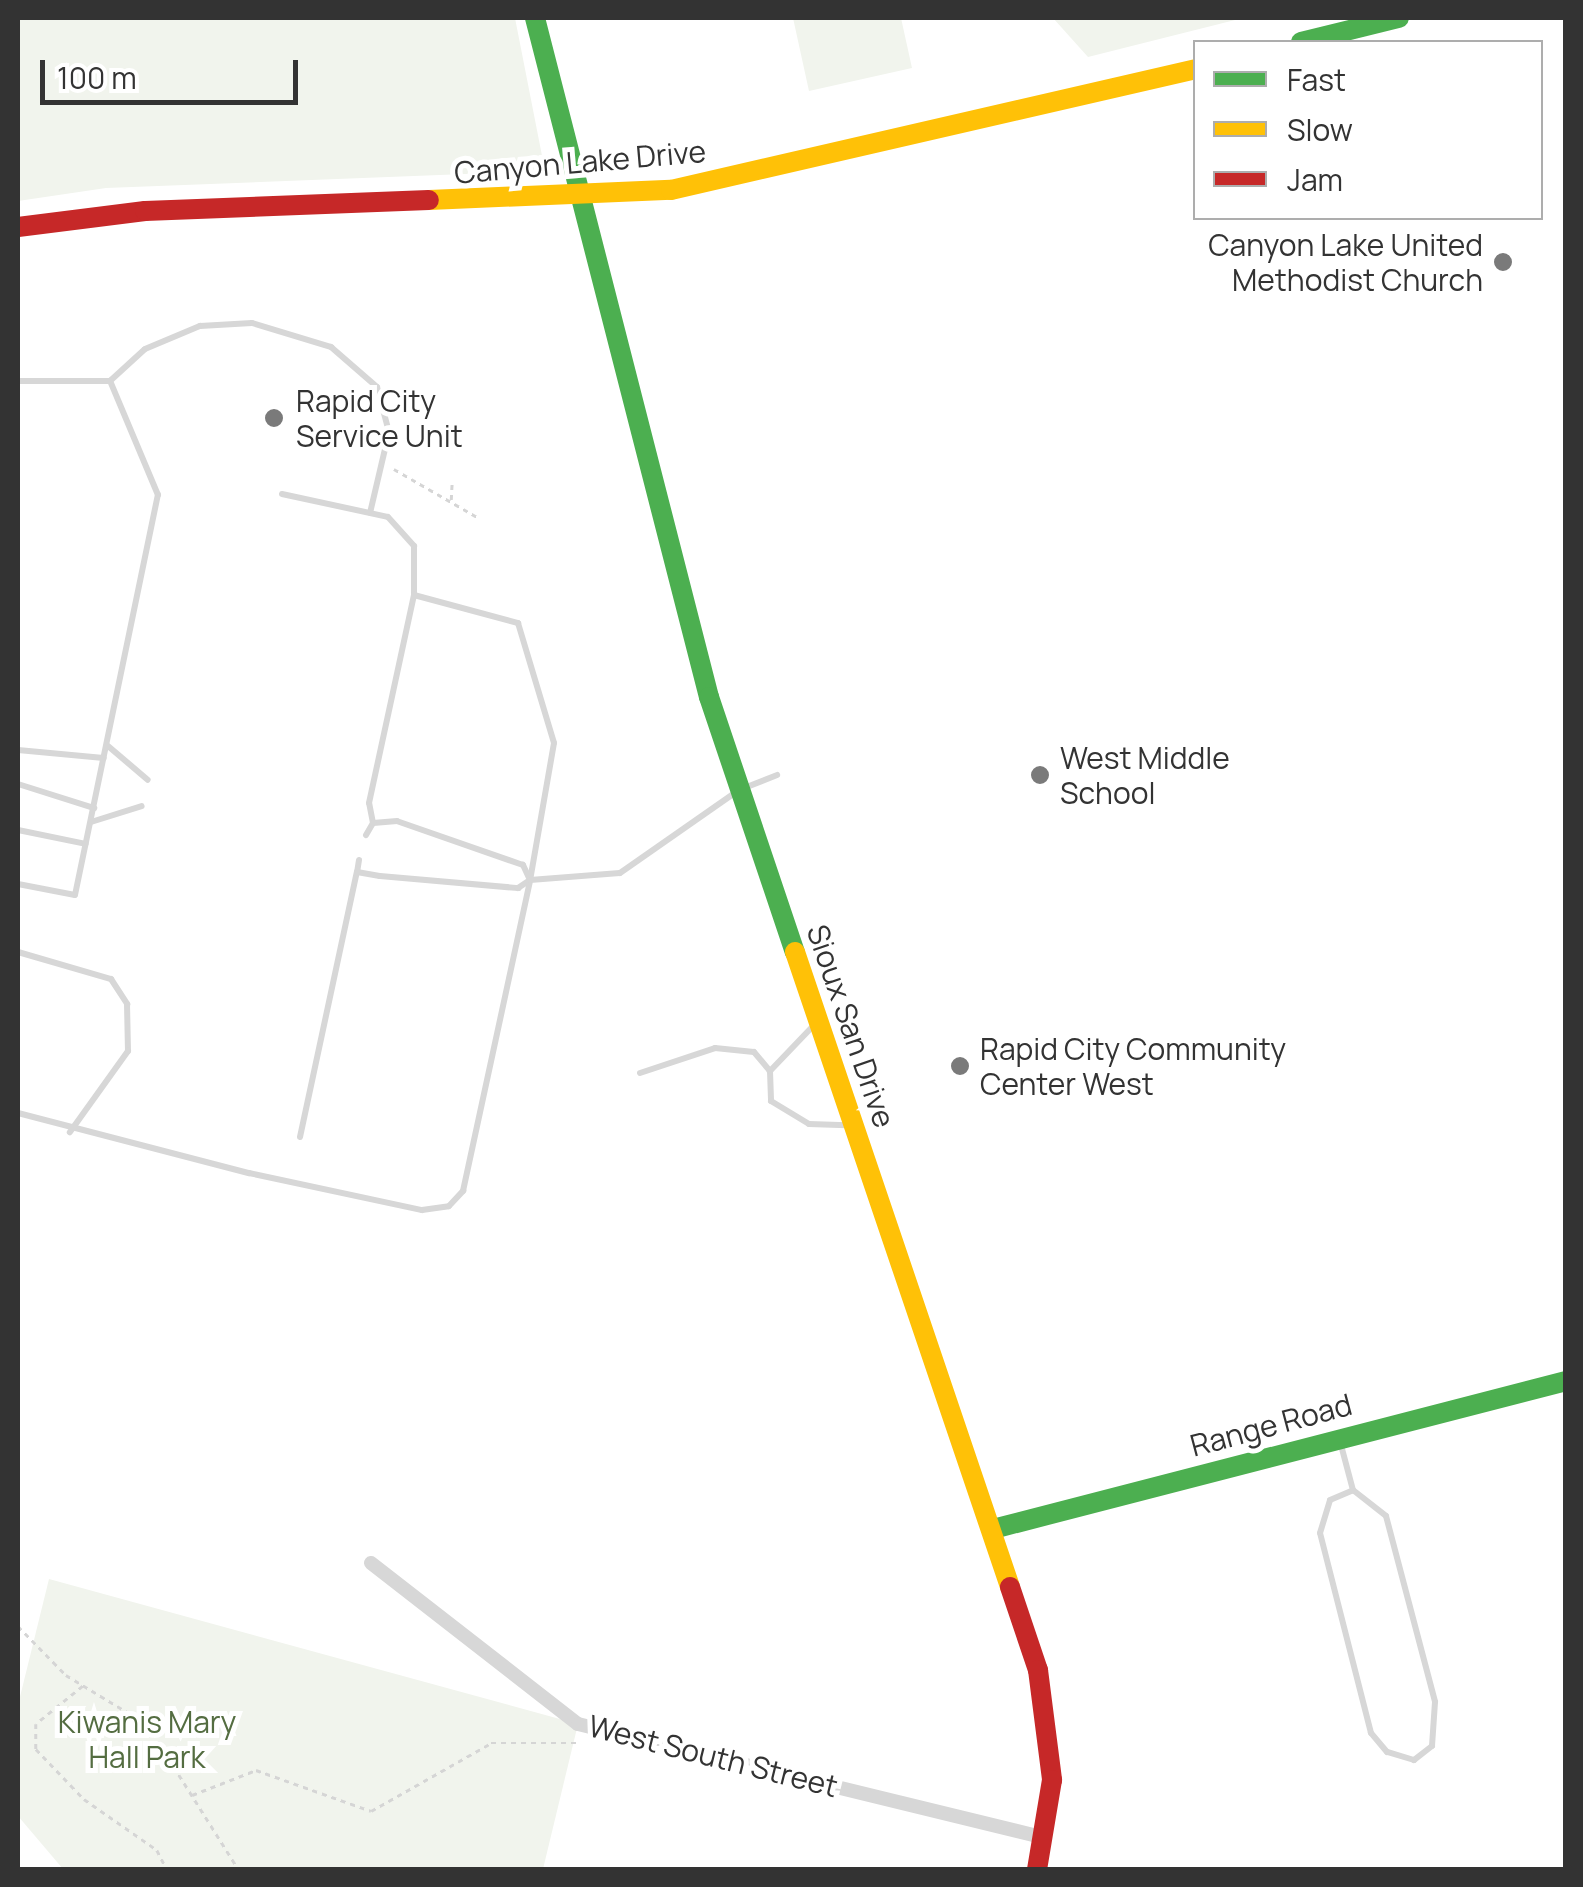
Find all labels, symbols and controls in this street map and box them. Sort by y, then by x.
scale bar [45,40,302,102]
legend [1193,40,1543,220]
text: 100 m [57,57,137,98]
text: Fast [1287,59,1346,100]
text: Slow [1287,109,1353,150]
street label: Canyon Lake Drive [453,133,707,191]
text: Jam [1287,159,1343,200]
place label: Canyon Lake United Methodist Church [1208,227,1483,298]
marker: Canyon Lake United Methodist Church [1492,251,1514,273]
place label: Rapid City Service Unit [296,383,463,454]
marker: Rapid City Service Unit [261,405,287,431]
place label: West Middle School [1060,740,1230,810]
marker: West Middle School [1029,764,1051,786]
street label: Sioux San Drive [799,920,903,1132]
place label: Rapid City Community Center West [980,1031,1286,1102]
marker: Rapid City Community Center West [949,1055,971,1077]
street label: Range Road [1186,1386,1356,1464]
park label: Kiwanis Mary Hall Park [58,1704,236,1774]
street label: West South Street [585,1708,841,1804]

